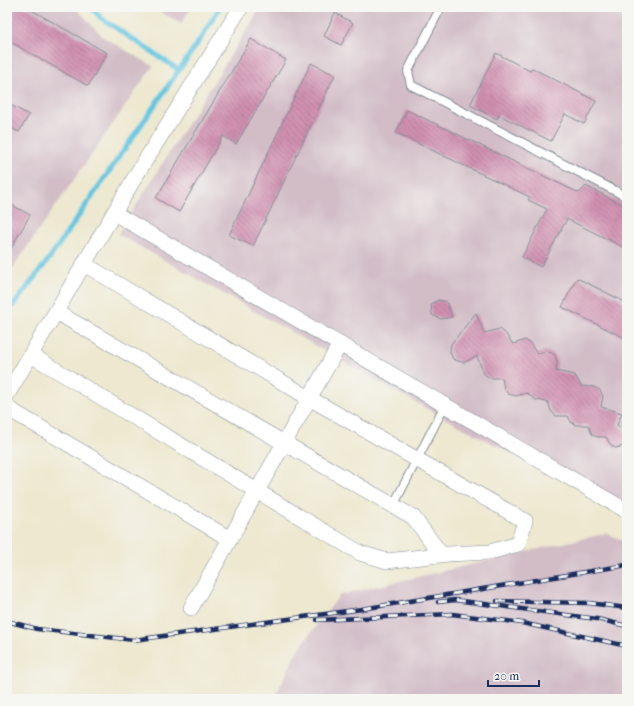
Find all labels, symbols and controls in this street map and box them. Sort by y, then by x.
scale bar [488,662,539,688]
text: 20 m [494,669,519,683]

